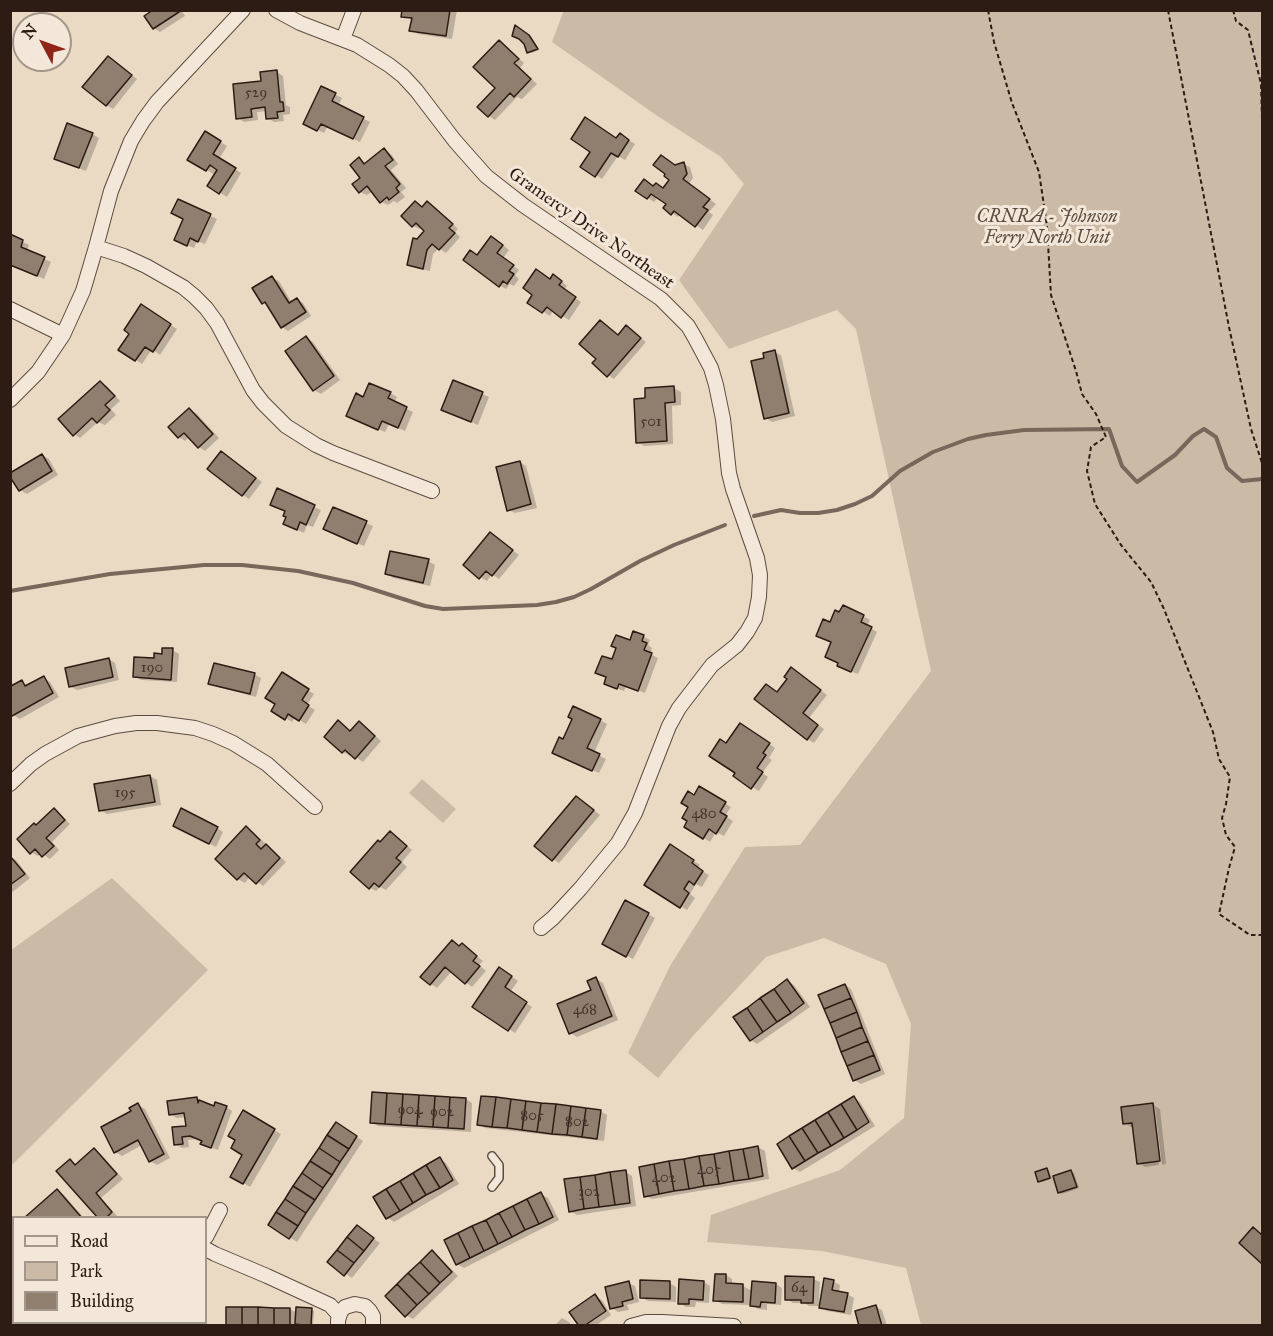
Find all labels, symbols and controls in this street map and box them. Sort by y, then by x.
north arrow [12,12,72,72]
text: N [18,20,41,43]
house number: 529 [245,84,267,102]
street label: Gramercy Drive Northeast [504,164,678,294]
park label: CRNRA - Johnson Ferry North Unit [977,207,1117,250]
house number: 501 [640,413,662,431]
house number: 190 [141,659,163,677]
house number: 195 [115,784,135,802]
house number: 480 [691,805,717,823]
house number: 468 [573,1001,597,1019]
house number: 904 [397,1101,423,1119]
house number: 902 [430,1103,454,1121]
house number: 805 [520,1107,544,1125]
house number: 802 [565,1113,589,1131]
house number: 405 [697,1161,721,1179]
house number: 402 [652,1169,676,1187]
house number: 302 [578,1183,600,1201]
legend [12,1216,207,1324]
text: Road [70,1230,108,1252]
text: Park [70,1260,103,1282]
house number: 64 [791,1279,807,1297]
text: Building [70,1290,133,1312]

